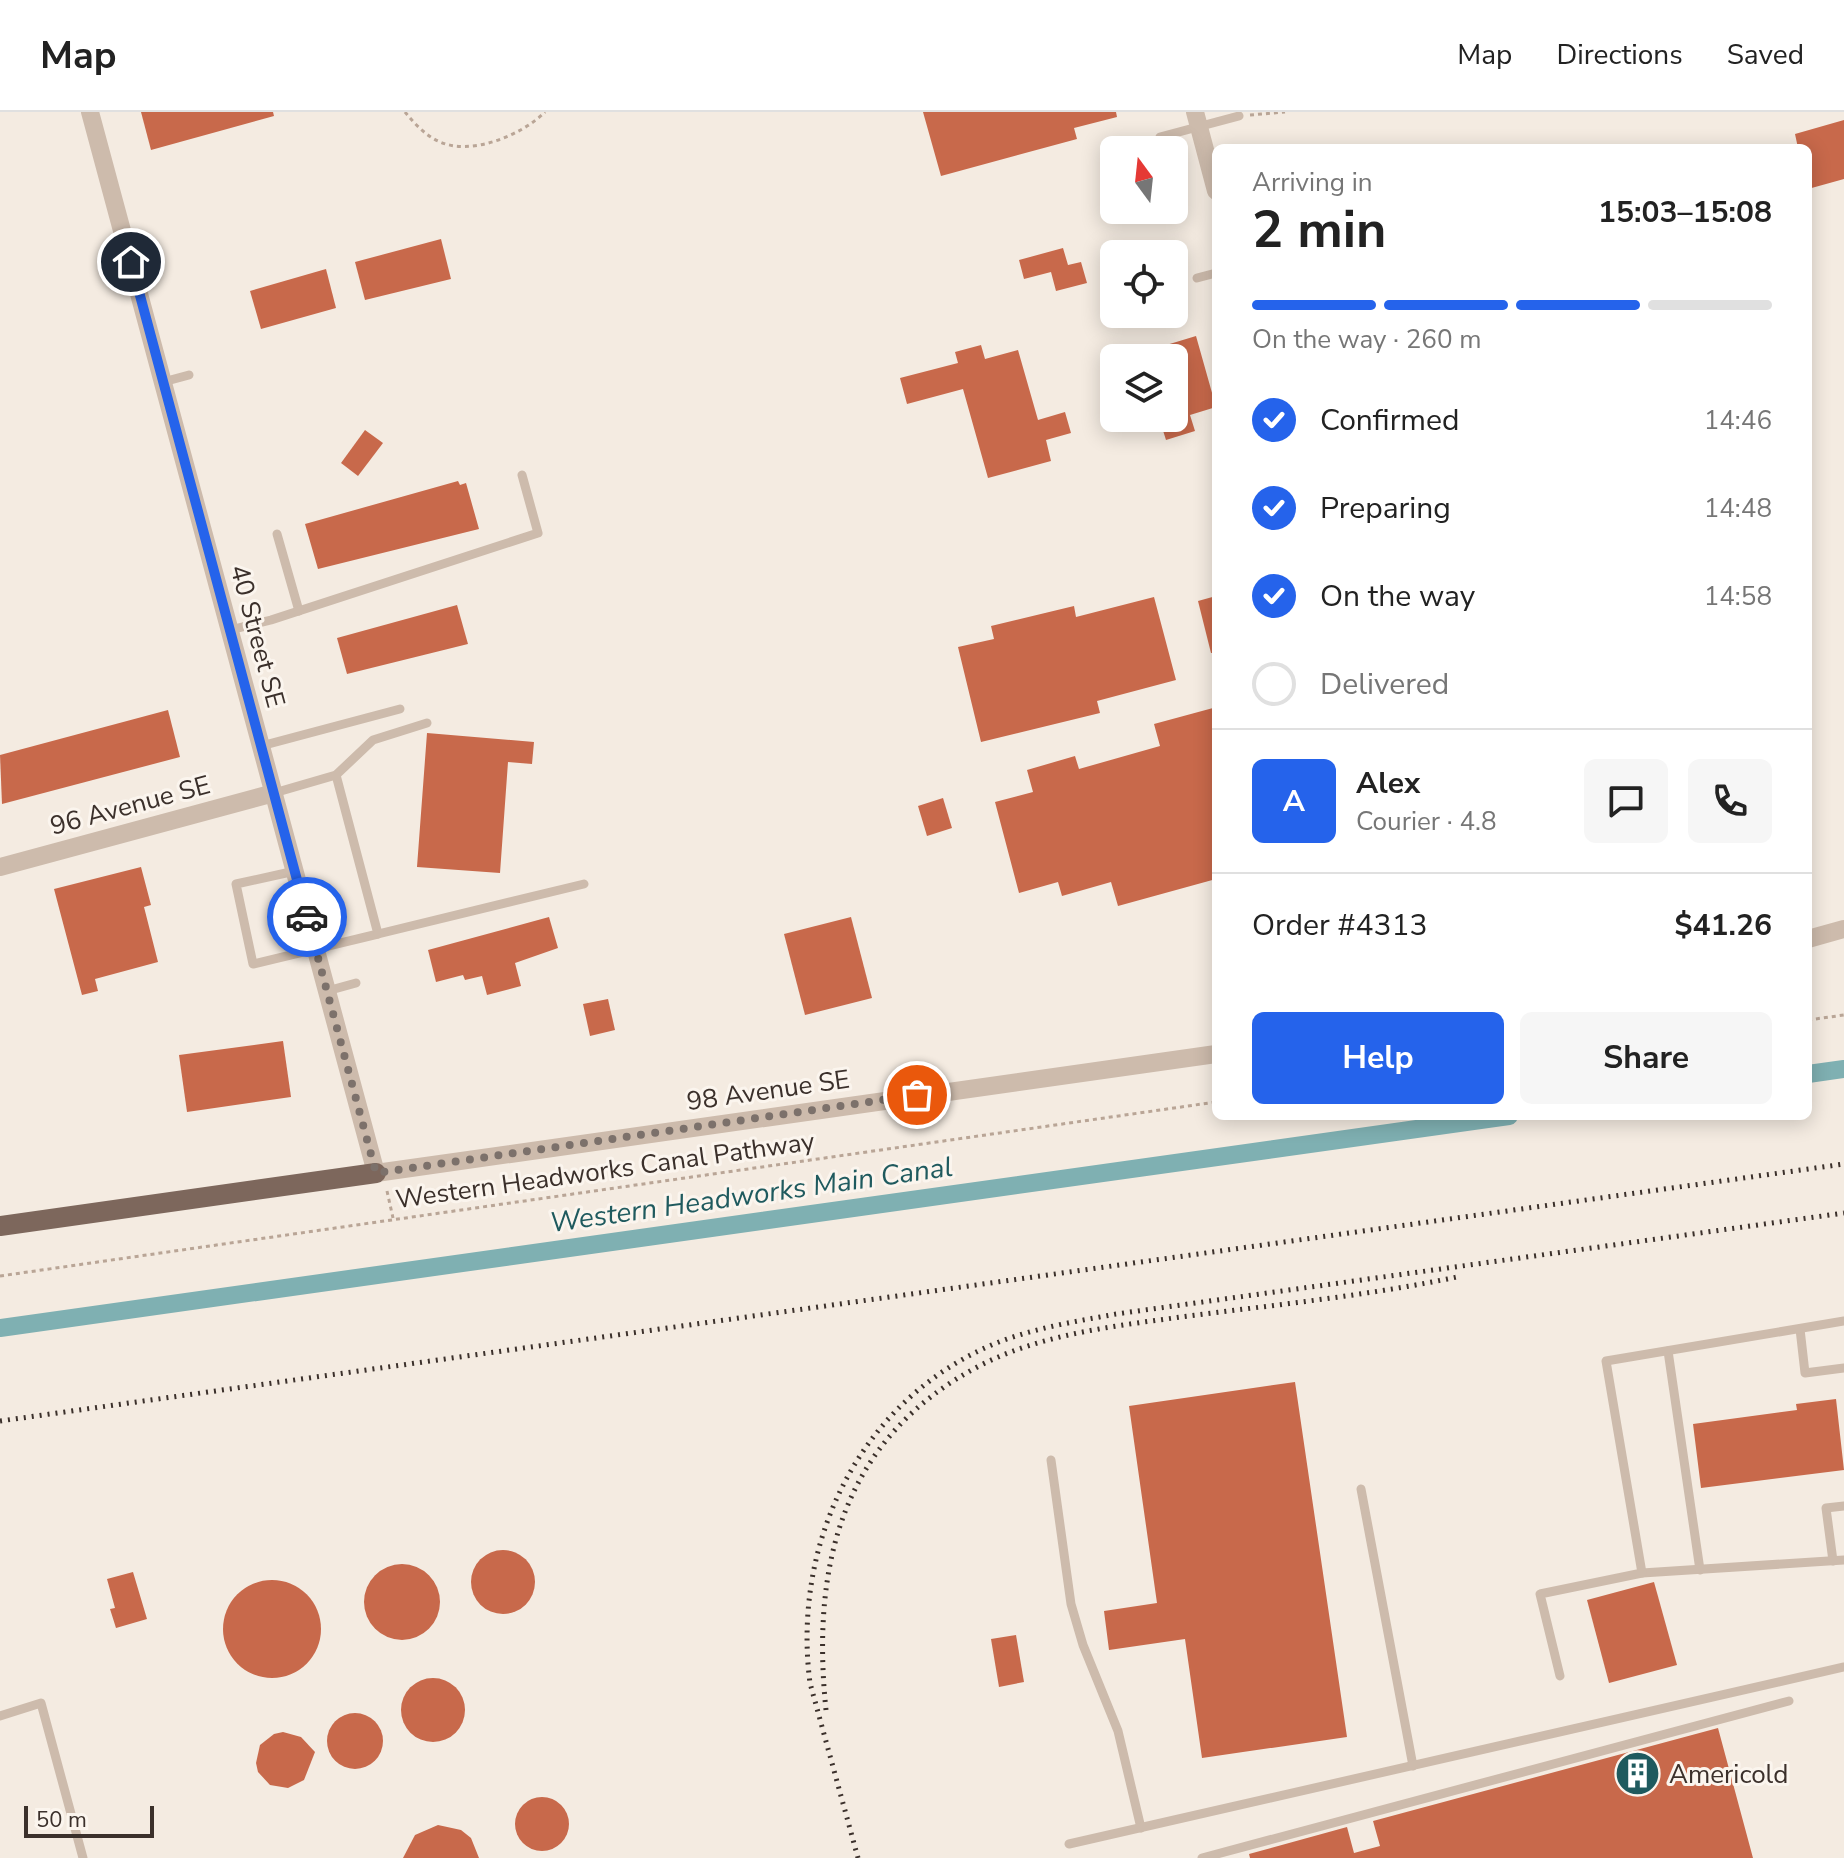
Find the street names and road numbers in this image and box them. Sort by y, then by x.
street label: 40 Street SE [222,561,293,711]
street label: 96 Avenue SE [46,767,214,844]
street label: 98 Avenue SE [684,1062,852,1119]
street label: Western Headworks Canal Pathway [393,1124,817,1217]

